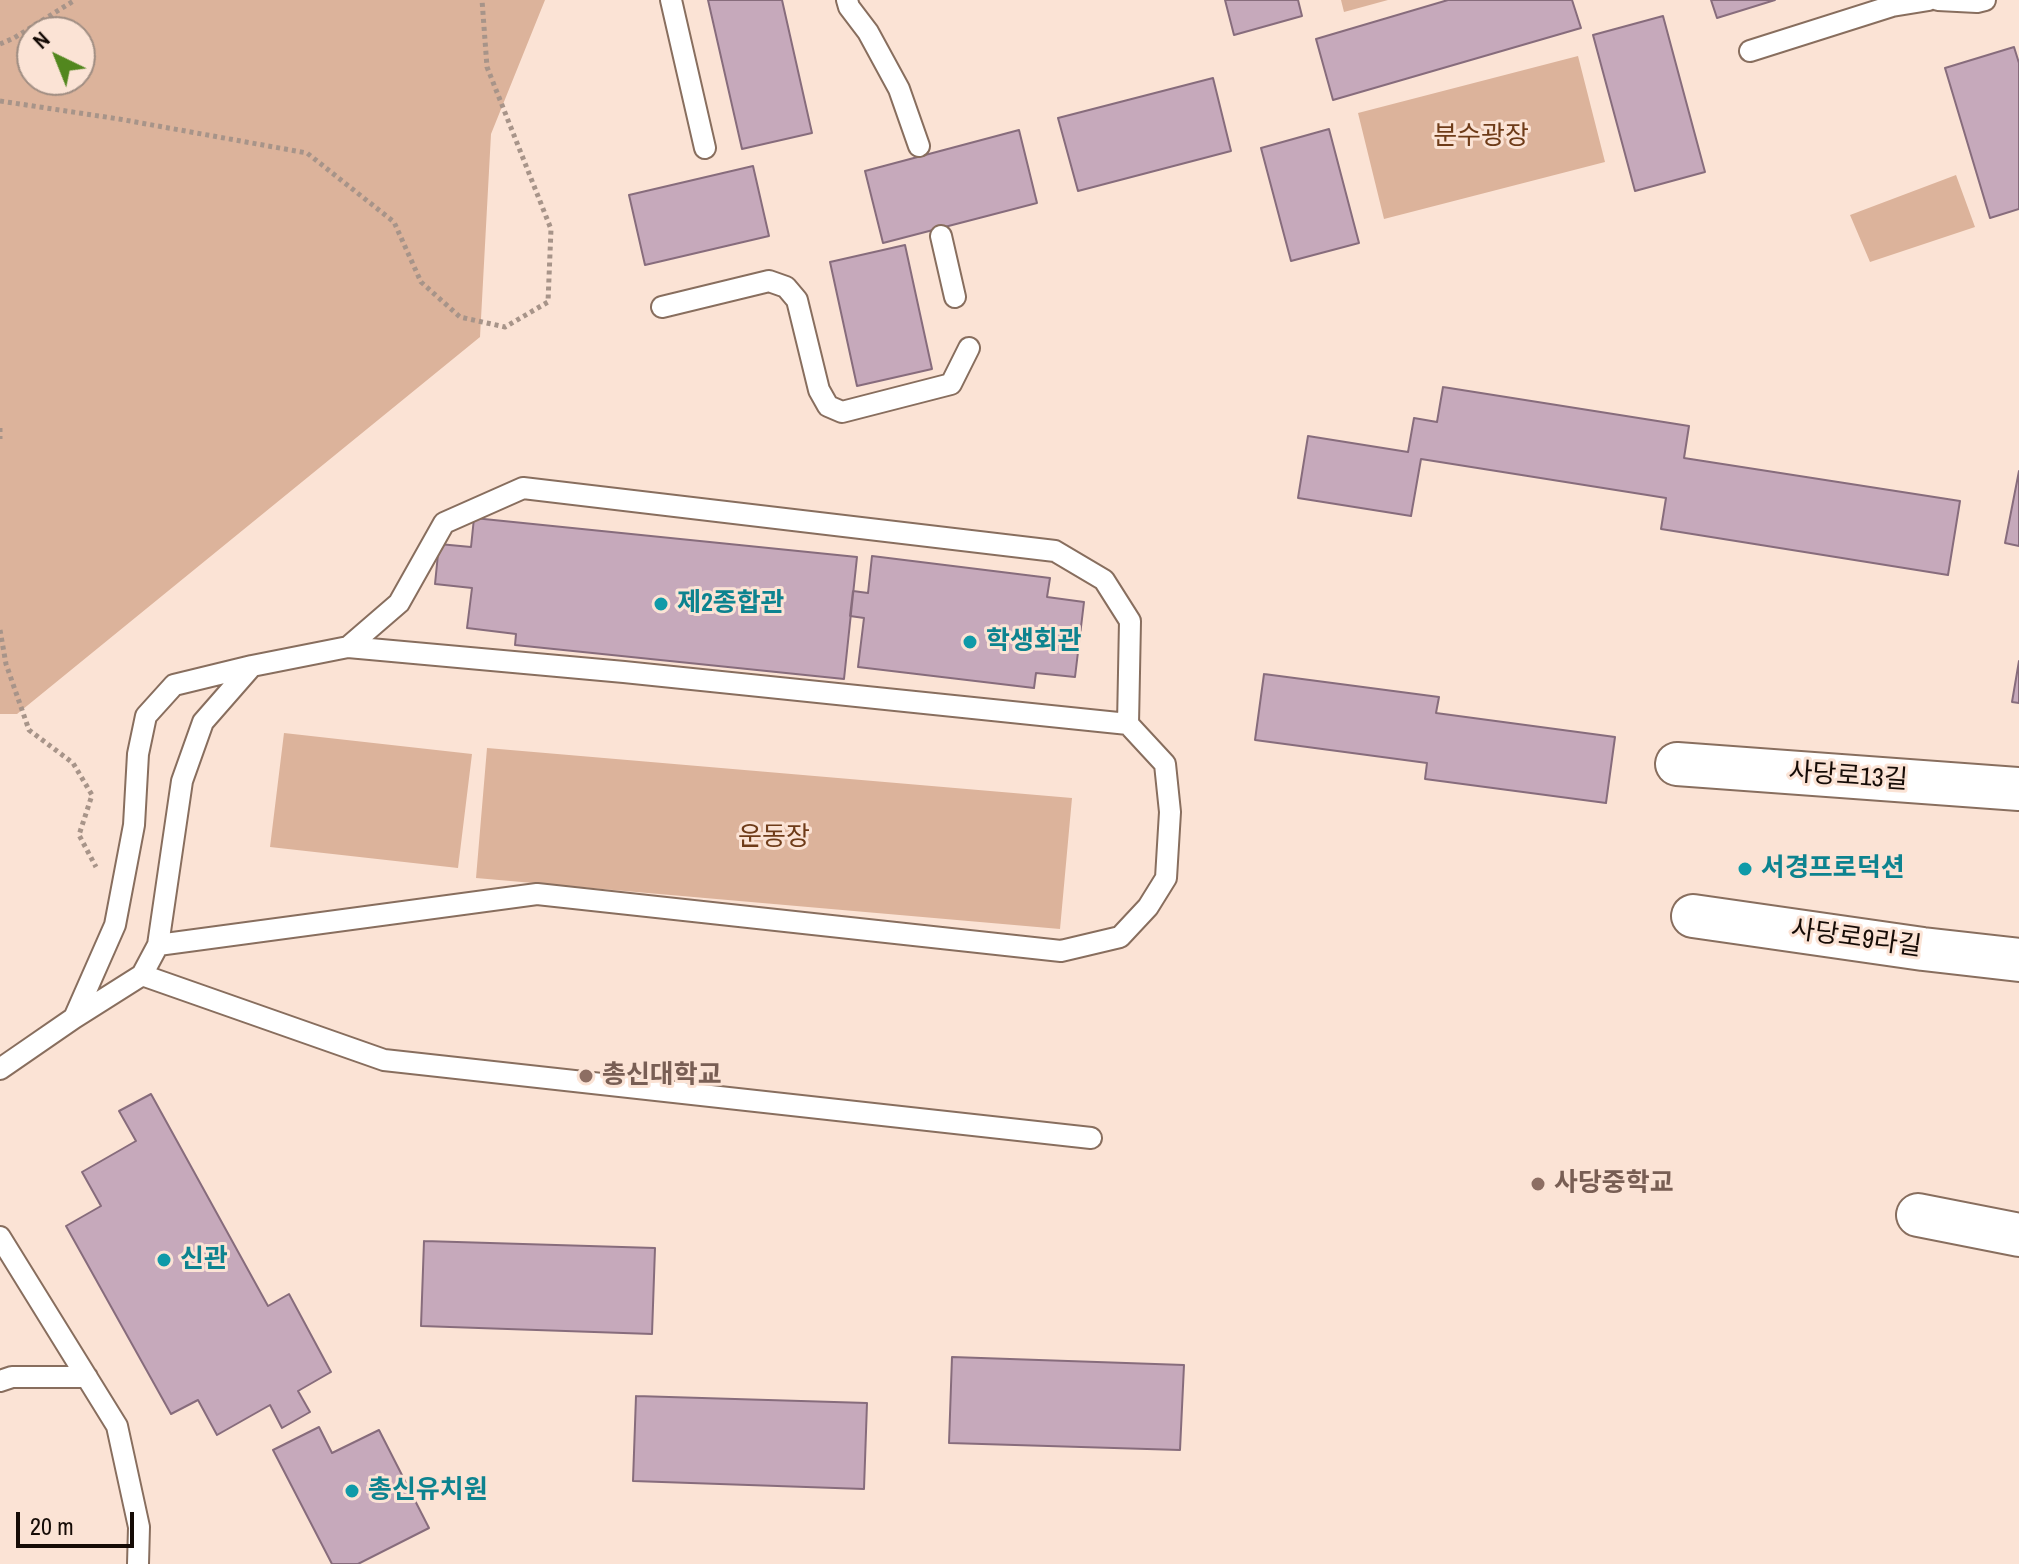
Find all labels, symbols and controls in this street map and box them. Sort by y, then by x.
north arrow [16,16,96,96]
text: N [26,24,56,55]
park label: 분수광장 [1433,121,1529,153]
place label: 제2종합관 [677,588,785,620]
marker: 제2종합관 [652,595,670,613]
place label: 학생회관 [986,626,1082,658]
marker: 학생회관 [961,633,979,651]
street label: 사당로13길 [1787,757,1909,797]
park label: 운동장 [738,822,810,854]
place label: 서경프로덕션 [1761,853,1905,885]
marker: 서경프로덕션 [1736,860,1754,878]
street label: 사당로9라길 [1789,914,1923,964]
place label: 총신대학교 [602,1060,722,1092]
marker: 총신대학교 [577,1067,595,1085]
place label: 사당중학교 [1554,1168,1674,1200]
marker: 사당중학교 [1529,1175,1547,1193]
place label: 신관 [180,1244,228,1276]
marker: 신관 [155,1251,173,1269]
place label: 총신유치원 [368,1475,488,1507]
marker: 총신유치원 [343,1482,361,1500]
scale bar [20,1496,138,1546]
text: 20 m [30,1510,74,1542]

